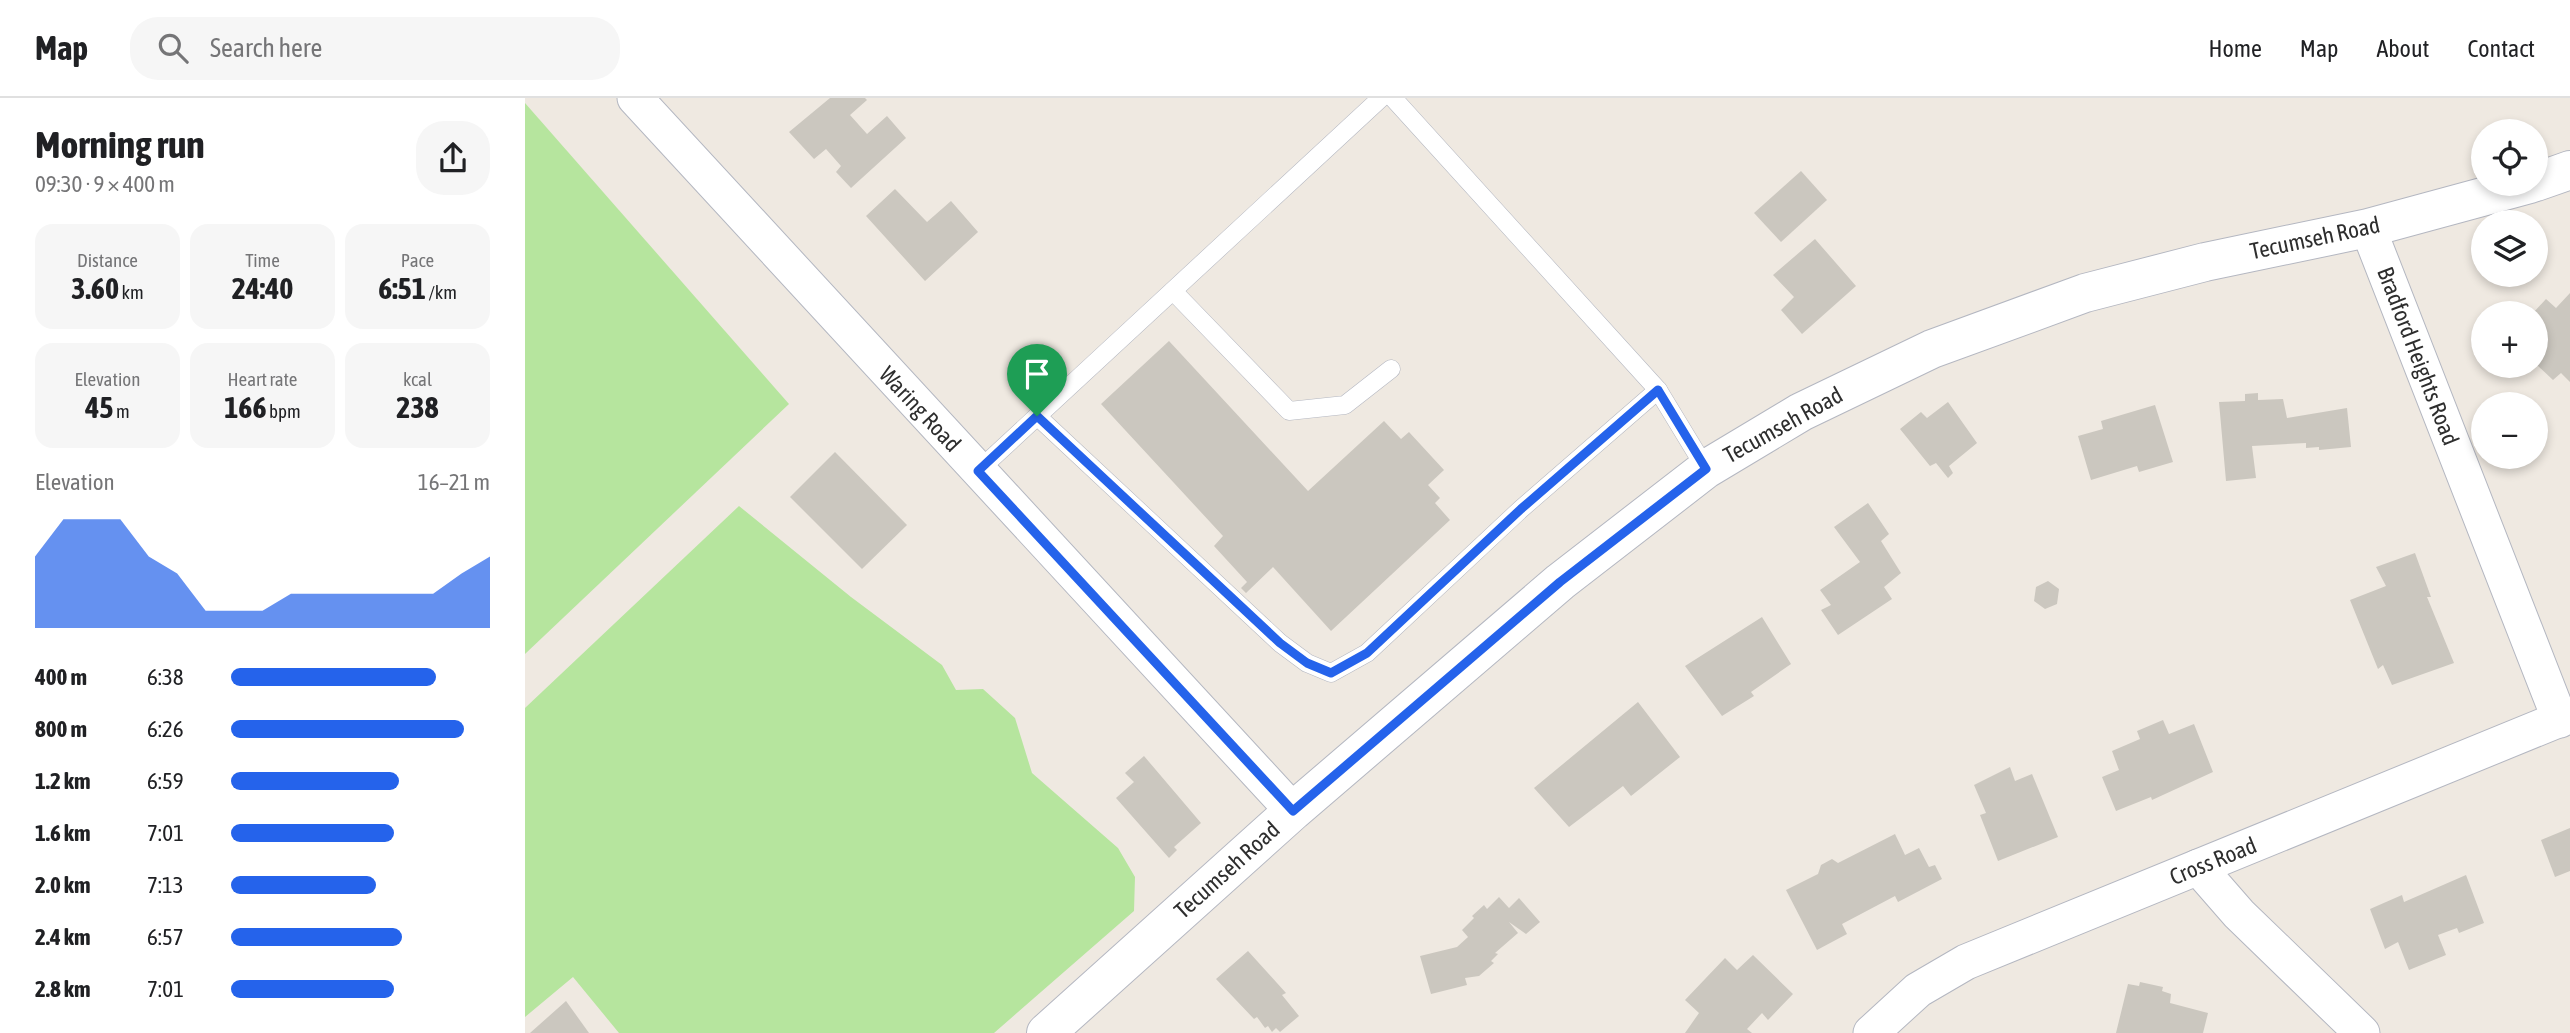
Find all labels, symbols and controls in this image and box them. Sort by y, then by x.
search box [130,17,620,80]
text: Map [35,29,88,67]
icon: search [154,29,192,67]
text: Search here [210,33,322,63]
text: Home [2208,35,2262,62]
text: Map [2300,35,2338,62]
text: About [2376,35,2429,62]
text: Contact [2467,35,2535,62]
map controls [2471,119,2548,469]
button: locate [2471,119,2548,196]
button: share [416,121,490,195]
text: Morning run [35,123,205,166]
text: 09:30 · 9 × 400 m [35,171,175,197]
button: layers [2471,210,2548,287]
street label: Tecumseh Road [2248,212,2382,264]
text: Distance [77,249,138,271]
text: Time [245,249,280,271]
text: Pace [401,249,434,271]
street label: Bradford Heights Road [2372,263,2464,449]
text: 3.60 [71,271,119,305]
text: 24:40 [232,271,293,305]
text: 6:51 [378,271,426,305]
text: km [119,281,144,303]
text: /km [426,281,457,303]
button: + [2471,301,2548,378]
pin [1007,344,1067,416]
icon: arrive [1018,355,1056,393]
street label: Waring Road [874,361,966,457]
text: Elevation [75,368,140,390]
text: Heart rate [228,368,297,390]
text: kcal [403,368,432,390]
street label: Tecumseh Road [1719,382,1847,468]
text: 45 [85,390,113,424]
text: 166 [224,390,267,424]
text: 238 [396,390,439,424]
button: − [2471,392,2548,469]
text: m [113,400,130,422]
text: bpm [267,400,301,422]
text: Elevation [35,469,115,495]
text: 16–21 m [418,469,490,495]
text: 400 m [35,664,87,690]
text: 6:38 [147,664,184,690]
text: 800 m [35,716,87,742]
text: 6:26 [147,716,184,742]
text: 1.2 km [35,768,91,794]
text: 6:59 [147,768,184,794]
street label: Tecumseh Road [1169,816,1285,924]
text: 1.6 km [35,820,91,846]
text: 7:01 [147,820,184,846]
street label: Cross Road [2166,832,2260,890]
text: 2.0 km [35,872,91,898]
text: 7:13 [147,872,184,898]
text: 2.4 km [35,924,91,950]
text: 6:57 [147,924,184,950]
text: 2.8 km [35,976,91,1002]
text: 7:01 [147,976,184,1002]

